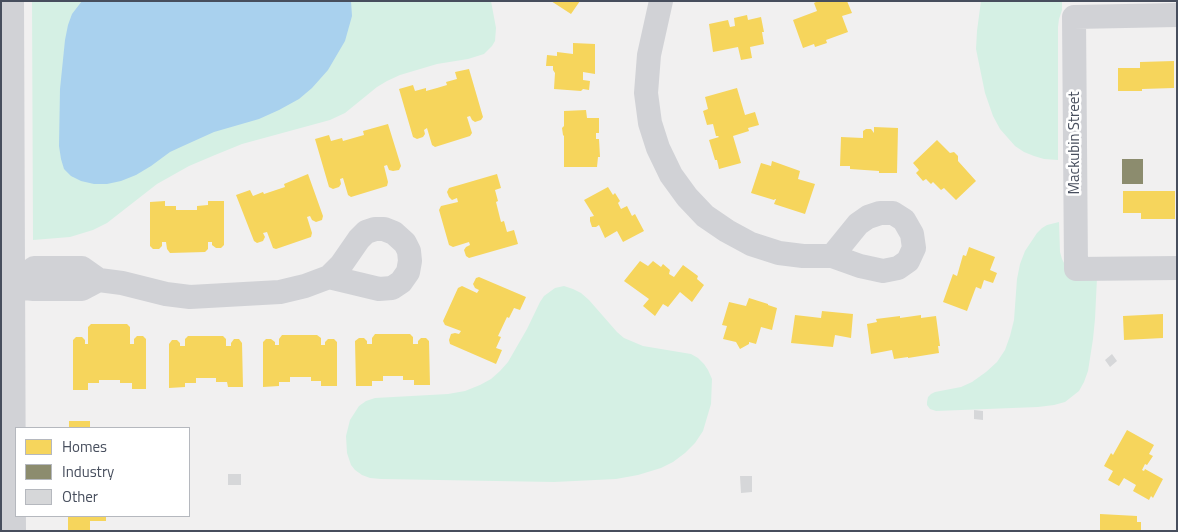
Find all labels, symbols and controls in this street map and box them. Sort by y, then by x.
street label: Mackubin Street [1066,91,1084,195]
legend [15,427,190,517]
text: Homes [62,435,107,458]
text: Industry [62,460,114,483]
text: Other [62,485,98,508]

